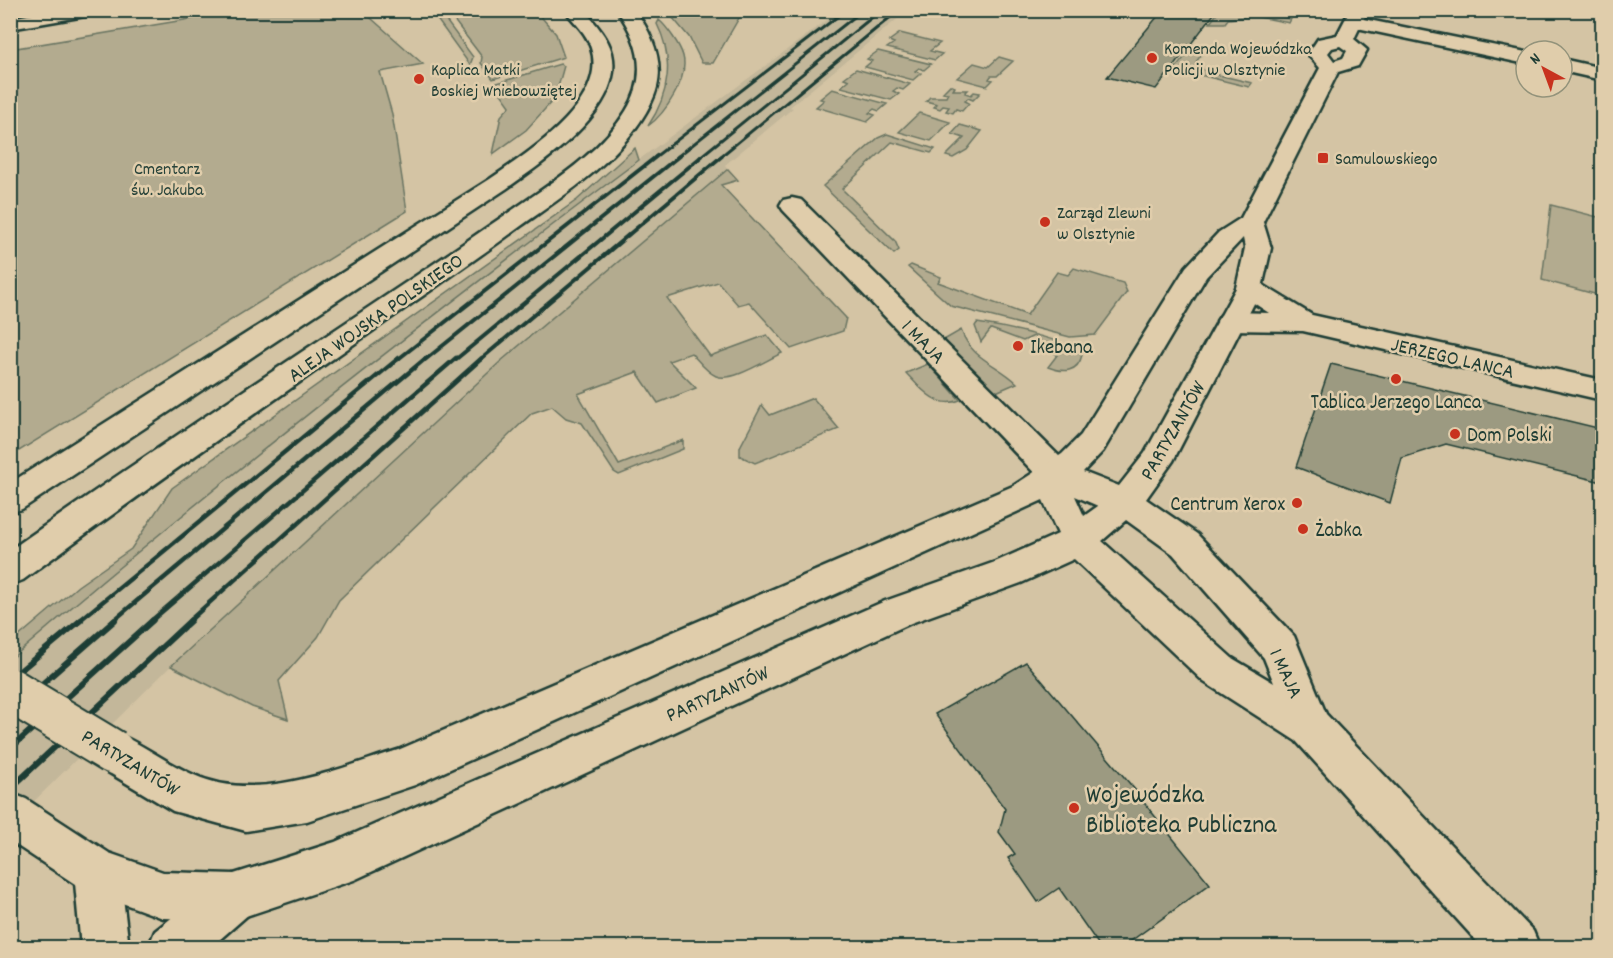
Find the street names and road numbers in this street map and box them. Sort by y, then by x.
street label: ALEJA WOJSKA POLSKIEGO [283,247,471,391]
street label: 1 MAJA [893,314,951,372]
street label: JERZEGO LANCA [1388,331,1517,389]
street label: PARTYZANTÓW [1134,375,1216,487]
street label: 1 MAJA [1260,644,1309,704]
street label: PARTYZANTÓW [662,659,776,732]
street label: PARTYZANTÓW [74,723,185,806]

